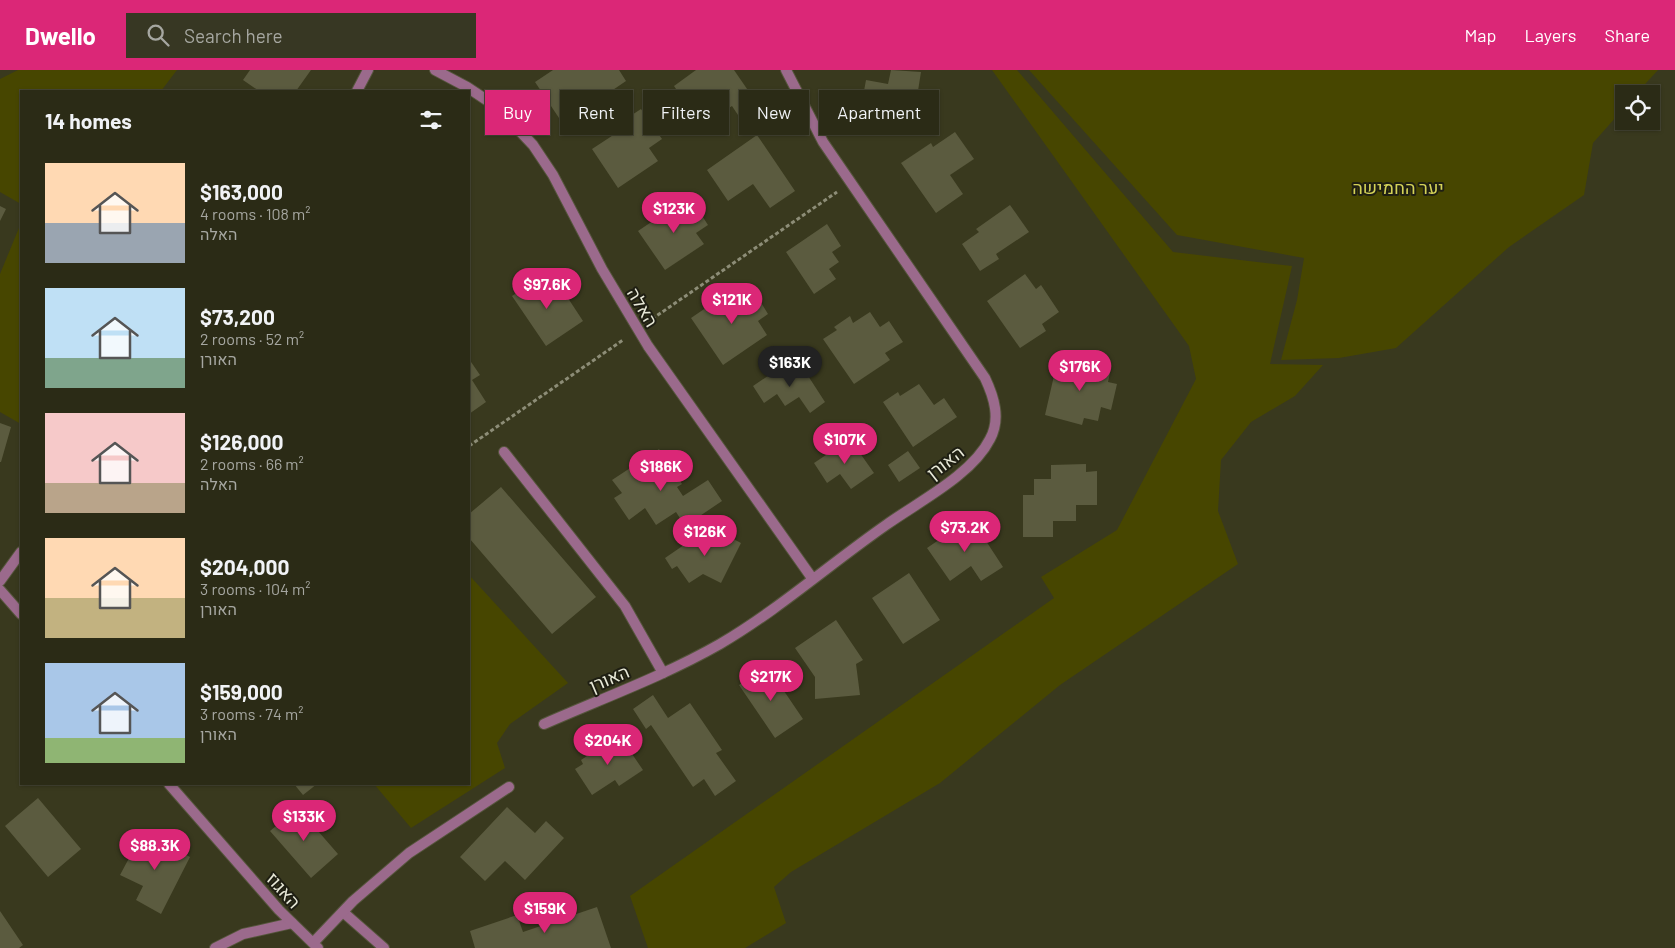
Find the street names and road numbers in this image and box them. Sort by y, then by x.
street label: האלה [623,283,663,331]
street label: האורן [922,441,968,483]
street label: האורן [586,660,632,696]
street label: האגוז [262,867,306,913]

